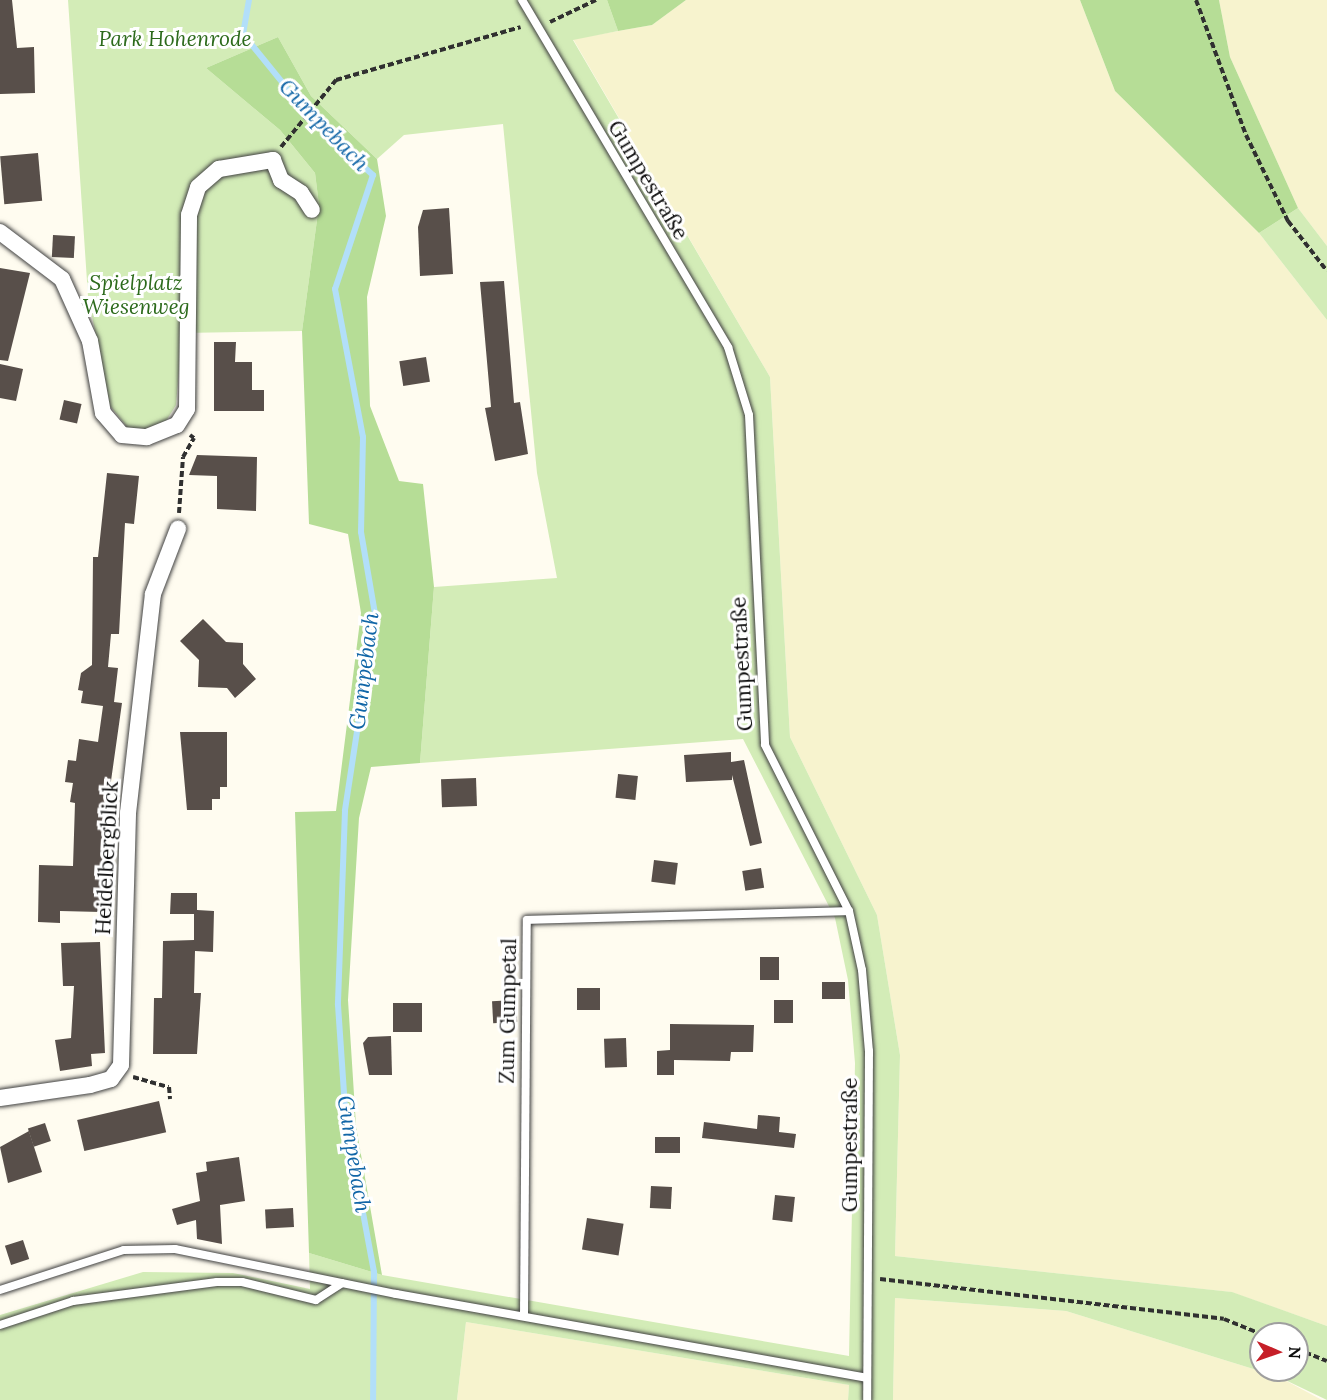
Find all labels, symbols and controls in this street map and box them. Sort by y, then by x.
park label: Park Hohenrode [98,26,252,52]
water label: Gumpebach [273,73,375,177]
street label: Gumpestraße [603,116,693,244]
park label: Spielplatz Wiesenweg [82,270,190,320]
street label: Gumpestraße [726,596,758,732]
water label: Gumpebach [344,611,384,731]
street label: Heidelbergblick [90,781,124,935]
street label: Zum Gumpetal [494,938,522,1084]
street label: Gumpestraße [837,1078,863,1212]
water label: Gumpebach [332,1094,376,1214]
north arrow [1249,1322,1309,1382]
text: N [1285,1346,1305,1359]

